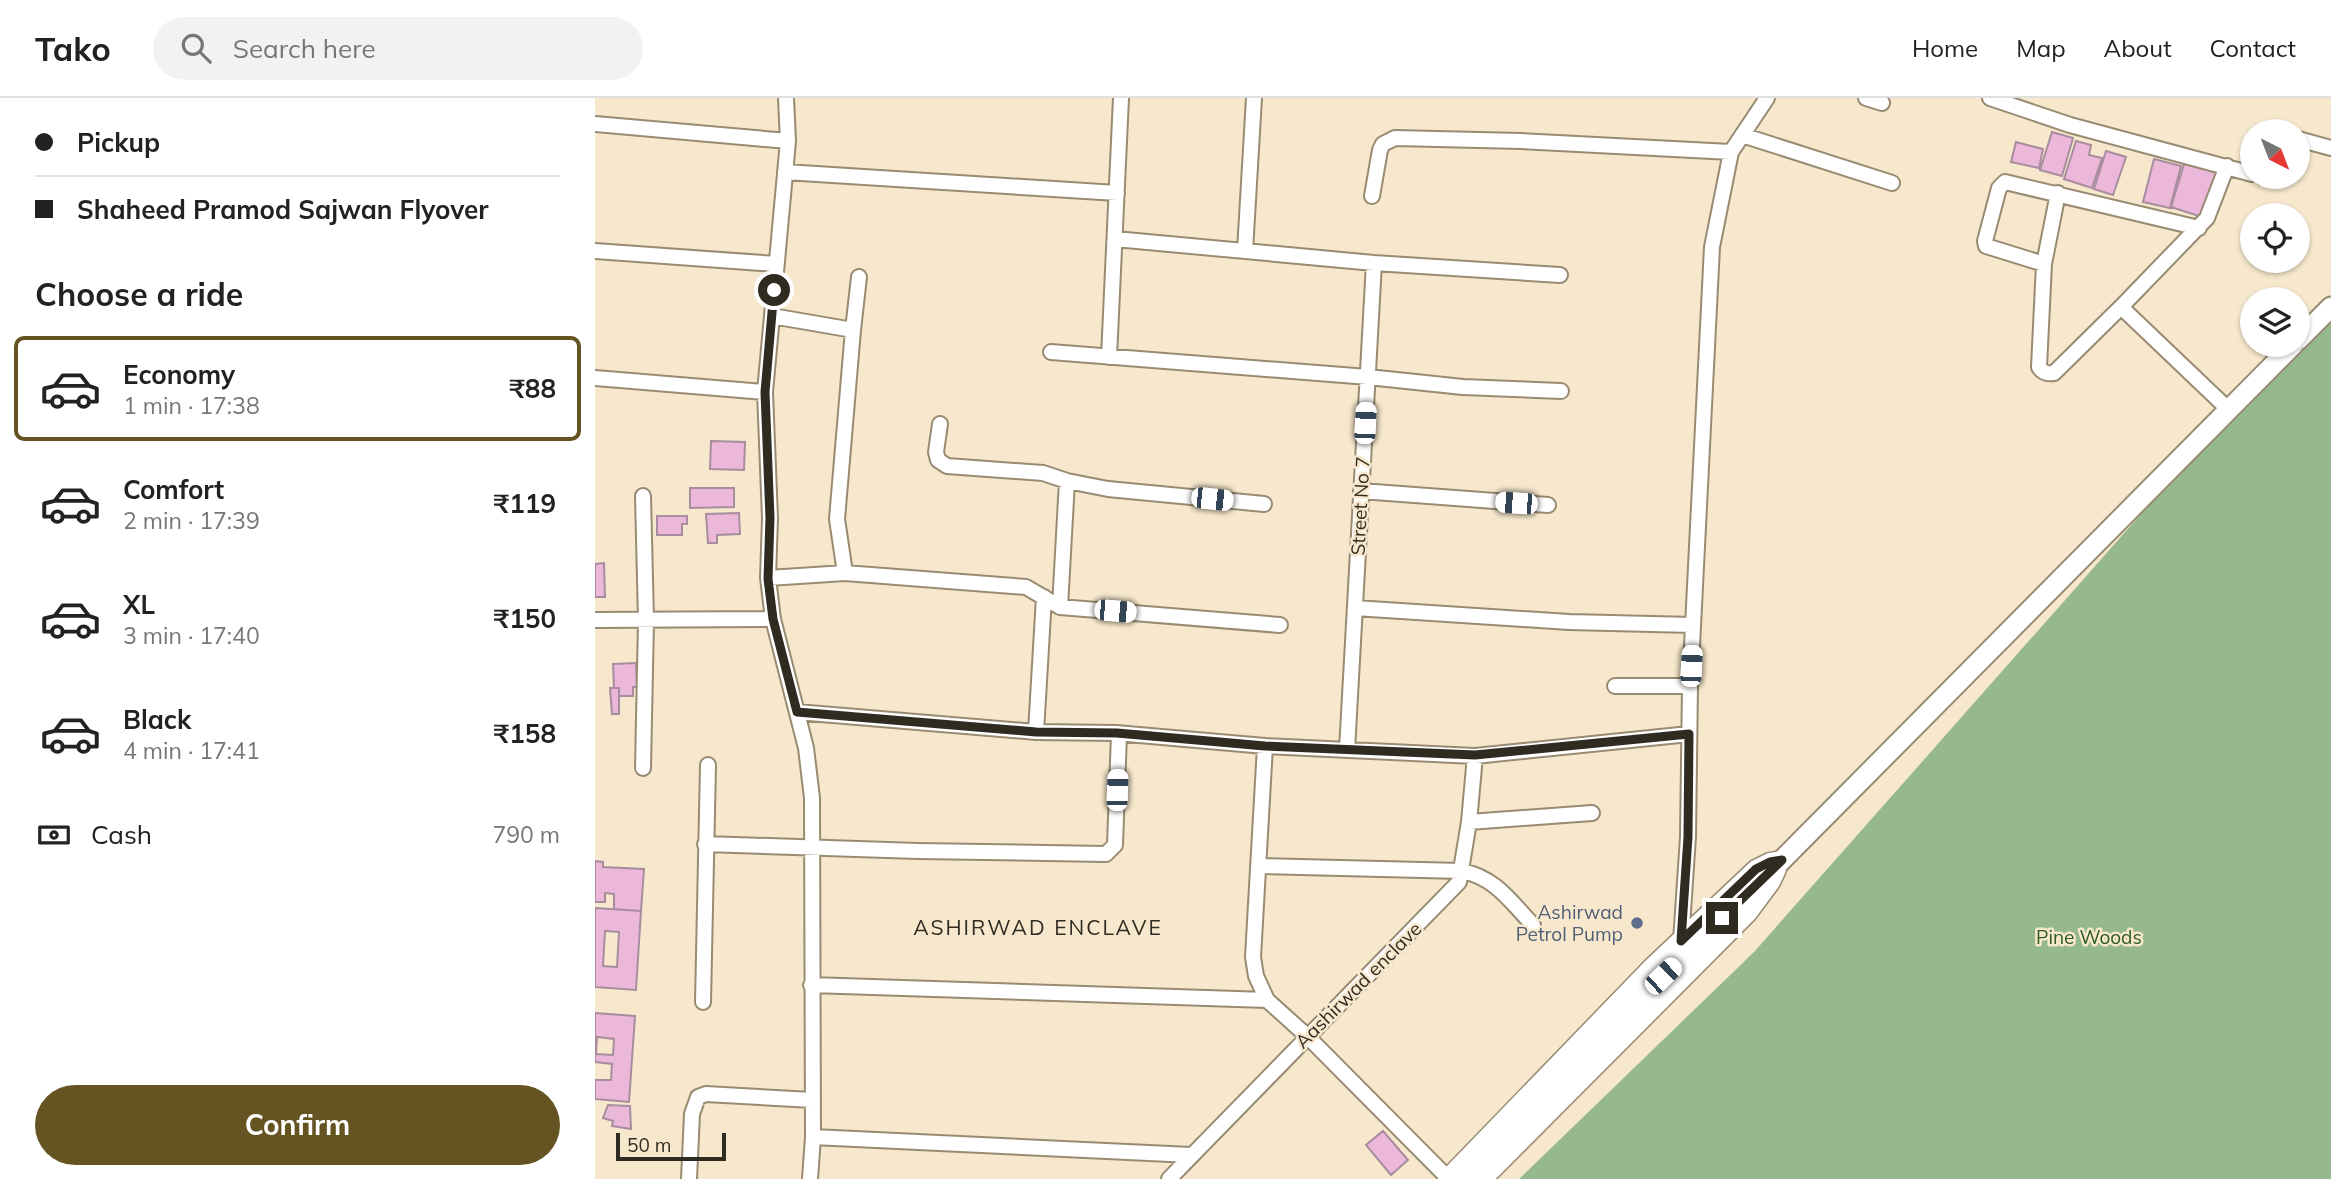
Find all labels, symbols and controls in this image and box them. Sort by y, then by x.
search box [153,17,643,80]
text: Tako [35,28,111,69]
icon: search [177,29,215,67]
text: Search here [233,32,376,65]
text: Home [1912,33,1978,63]
text: Map [2016,33,2066,63]
text: About [2104,33,2172,63]
text: Contact [2210,33,2296,63]
north arrow [2240,119,2310,189]
map controls [2240,119,2310,357]
text: Pickup [77,126,160,159]
text: Shaheed Pramod Sajwan Flyover [77,193,489,226]
button: locate [2240,203,2310,273]
text: Choose a ride [35,274,243,314]
route start [758,274,790,306]
button: layers [2240,287,2310,357]
icon: car [39,357,102,420]
text: Economy [123,358,235,391]
text: ₹88 [509,372,556,405]
text: 1 min · 17:38 [123,391,260,420]
car [1354,401,1377,445]
street label: Street No 7 [1345,456,1375,556]
icon: car [39,472,102,535]
text: Comfort [123,473,224,506]
car [1191,486,1234,512]
text: ₹119 [494,487,556,520]
car [1495,491,1538,515]
text: 2 min · 17:39 [123,506,260,535]
icon: car [39,587,102,650]
text: XL [123,588,155,621]
car [1094,599,1137,623]
text: ₹150 [494,602,556,635]
text: 3 min · 17:40 [123,621,260,650]
car [1680,644,1703,688]
icon: car [39,702,102,765]
text: Black [123,703,191,736]
text: ₹158 [494,717,556,750]
text: 4 min · 17:41 [123,736,260,765]
car [1106,769,1129,811]
icon: cash [35,816,73,854]
text: Cash [91,818,152,851]
text: 790 m [492,820,560,849]
place label: Ashirwad Petrol Pump [1516,900,1623,946]
route end [1706,902,1738,934]
district label: ASHIRWAD ENCLAVE [913,914,1163,940]
marker: Ashirwad Petrol Pump [1629,915,1645,931]
street label: Aashirwad enclave [1290,917,1426,1053]
park label: Pine Woods [2036,925,2142,949]
car [1641,954,1686,998]
button: Confirm [35,1085,560,1165]
scale bar [616,1130,726,1162]
text: 50 m [627,1133,671,1157]

